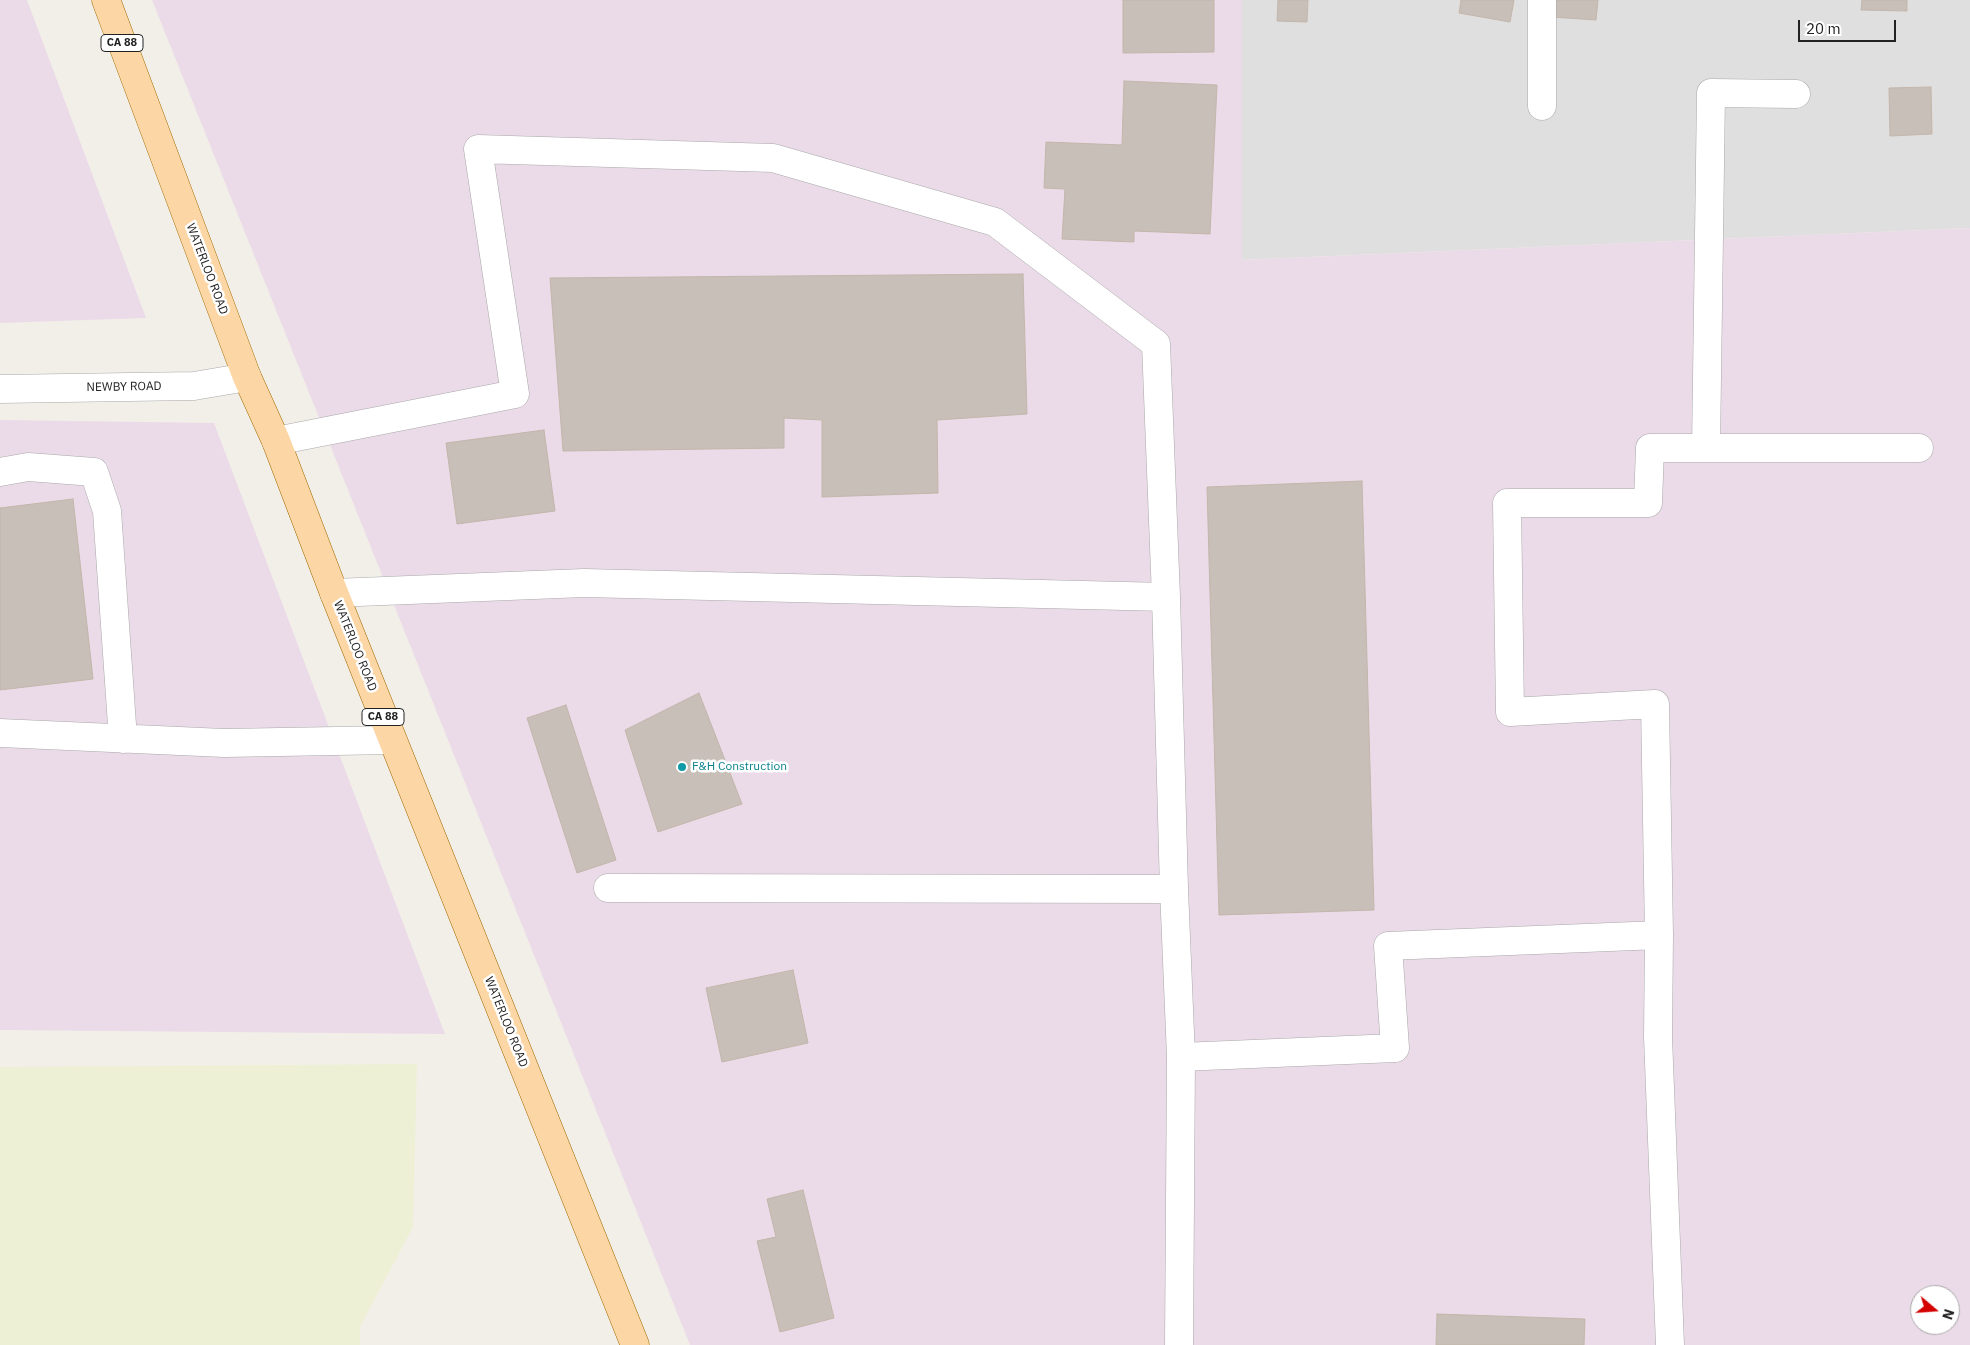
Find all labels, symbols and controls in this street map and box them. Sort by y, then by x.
scale bar [1800,10,1898,42]
text: 20 m [1806,19,1841,38]
road number: CA 88 [101,34,143,52]
street label: WATERLOO ROAD [183,222,231,316]
street label: NEWBY ROAD [86,379,162,395]
street label: WATERLOO ROAD [330,599,380,693]
road number: CA 88 [362,709,404,726]
place label: F&H Construction [692,760,787,774]
marker: F&H Construction [676,761,688,773]
street label: WATERLOO ROAD [481,975,531,1069]
north arrow [1910,1285,1960,1335]
text: N [1938,1307,1958,1322]

